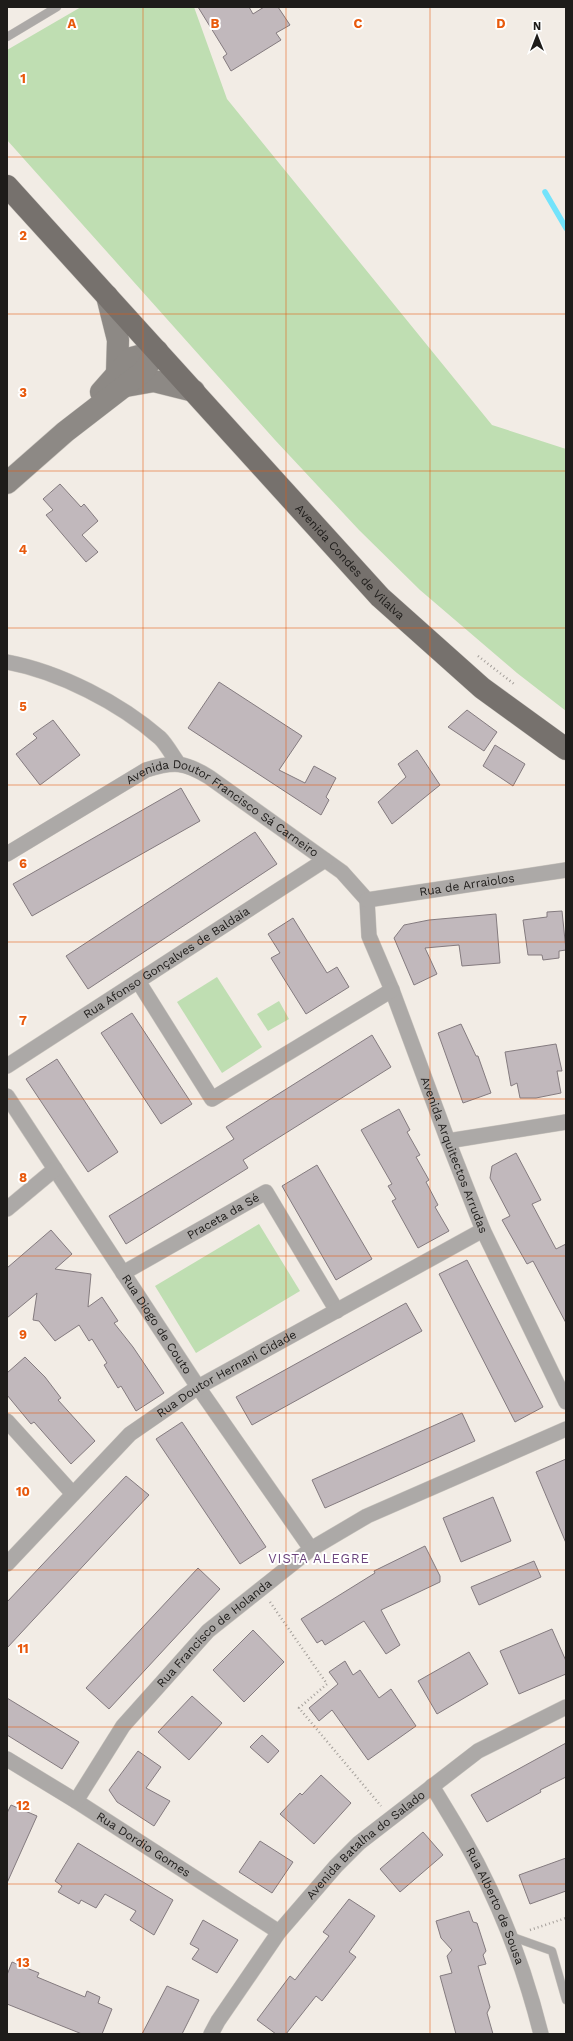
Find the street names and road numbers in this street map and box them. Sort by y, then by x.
street label: Avenida Condes de Vilalva [292,501,408,623]
street label: Avenida Doutor Francisco Sá Carneiro [123,757,321,860]
street label: Rua de Arraiolos [418,871,515,899]
street label: Rua Afonso Gonçalves de Baldaia [81,904,252,1022]
street label: Avenida Arquitectos Arrudas [418,1075,491,1235]
street label: Praceta da Sé [184,1190,262,1242]
street label: Rua Diogo de Couto [119,1272,195,1377]
street label: Rua Doutor Hernani Cidade [154,1327,299,1420]
street label: Rua Francisco de Holanda [154,1576,275,1690]
street label: Avenida Batalha do Salado [303,1788,428,1902]
street label: Rua Dordio Gomes [94,1809,193,1880]
street label: Rua Alberto de Sousa [463,1845,527,1967]

